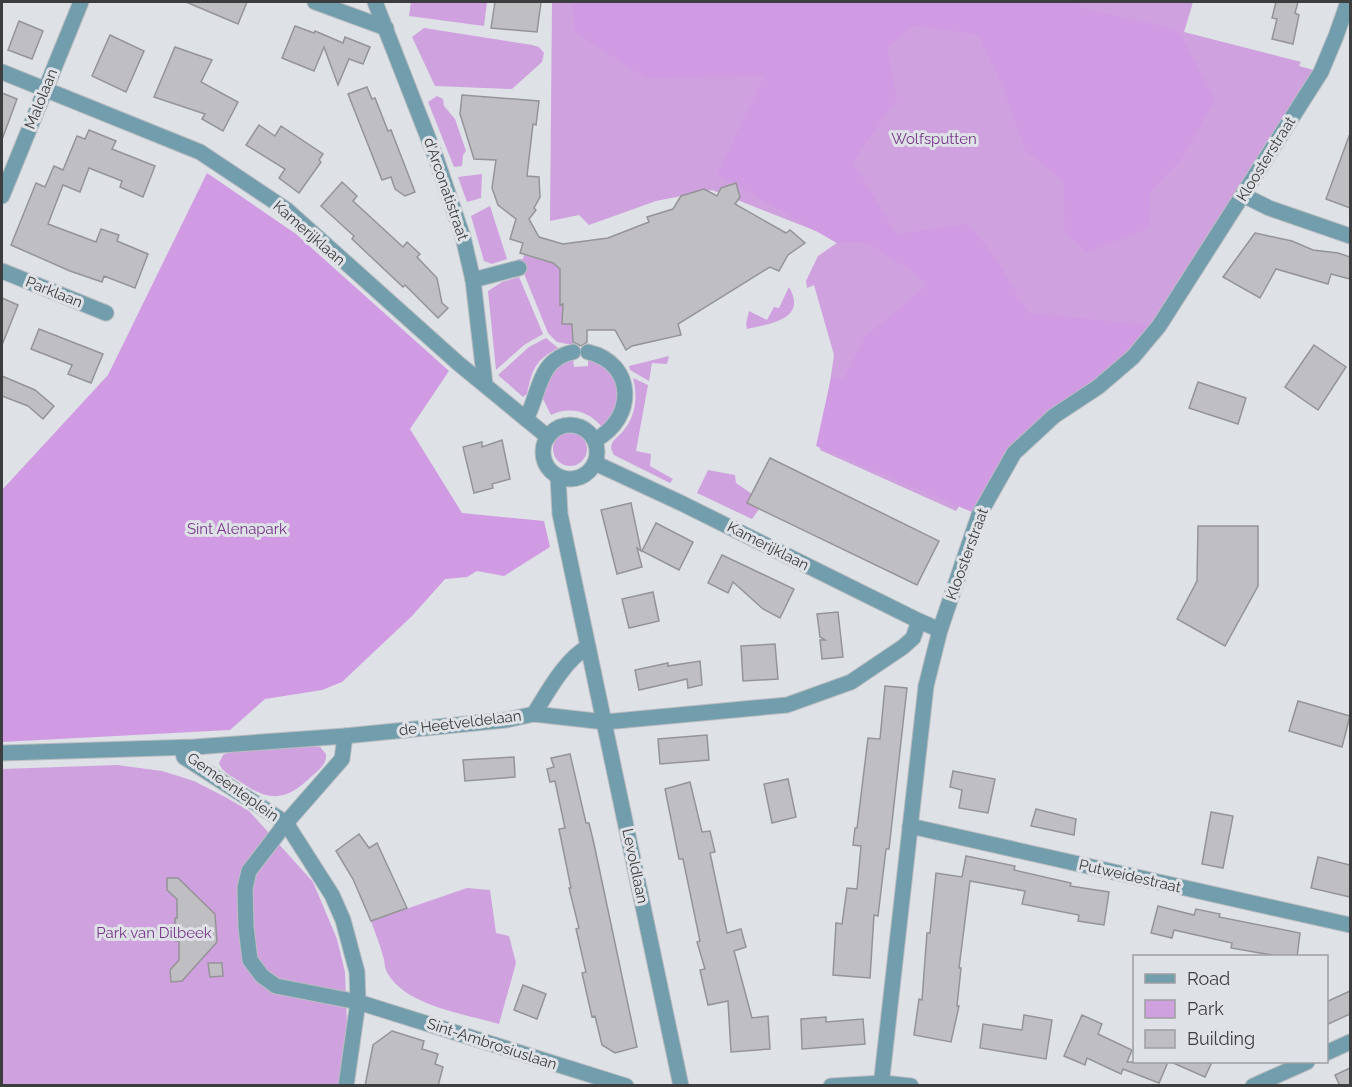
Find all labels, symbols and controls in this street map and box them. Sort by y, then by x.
street label: Malolaan [21,66,61,132]
street label: Kloosterstraat [1233,113,1299,205]
park label: Wolfsputten [891,130,977,148]
street label: d'Arconatistraat [420,135,472,243]
street label: Kamerijklaan [269,197,349,269]
street label: Parklaan [23,272,85,312]
street label: Kloosterstraat [942,506,992,602]
street label: Kamerijklaan [724,518,812,574]
park label: Sint Alenapark [187,520,287,538]
street label: de Heetveldelaan [398,707,522,739]
street label: Gemeenteplein [184,749,282,825]
street label: Levoldlaan [618,827,652,905]
street label: Putweidestraat [1077,856,1183,896]
park label: Park van Dilbeek [96,924,212,942]
legend [1133,955,1328,1063]
text: Road [1187,968,1230,989]
text: Park [1187,998,1224,1019]
street label: Sint-Ambrosiuslaan [425,1015,559,1073]
text: Building [1187,1028,1255,1049]

